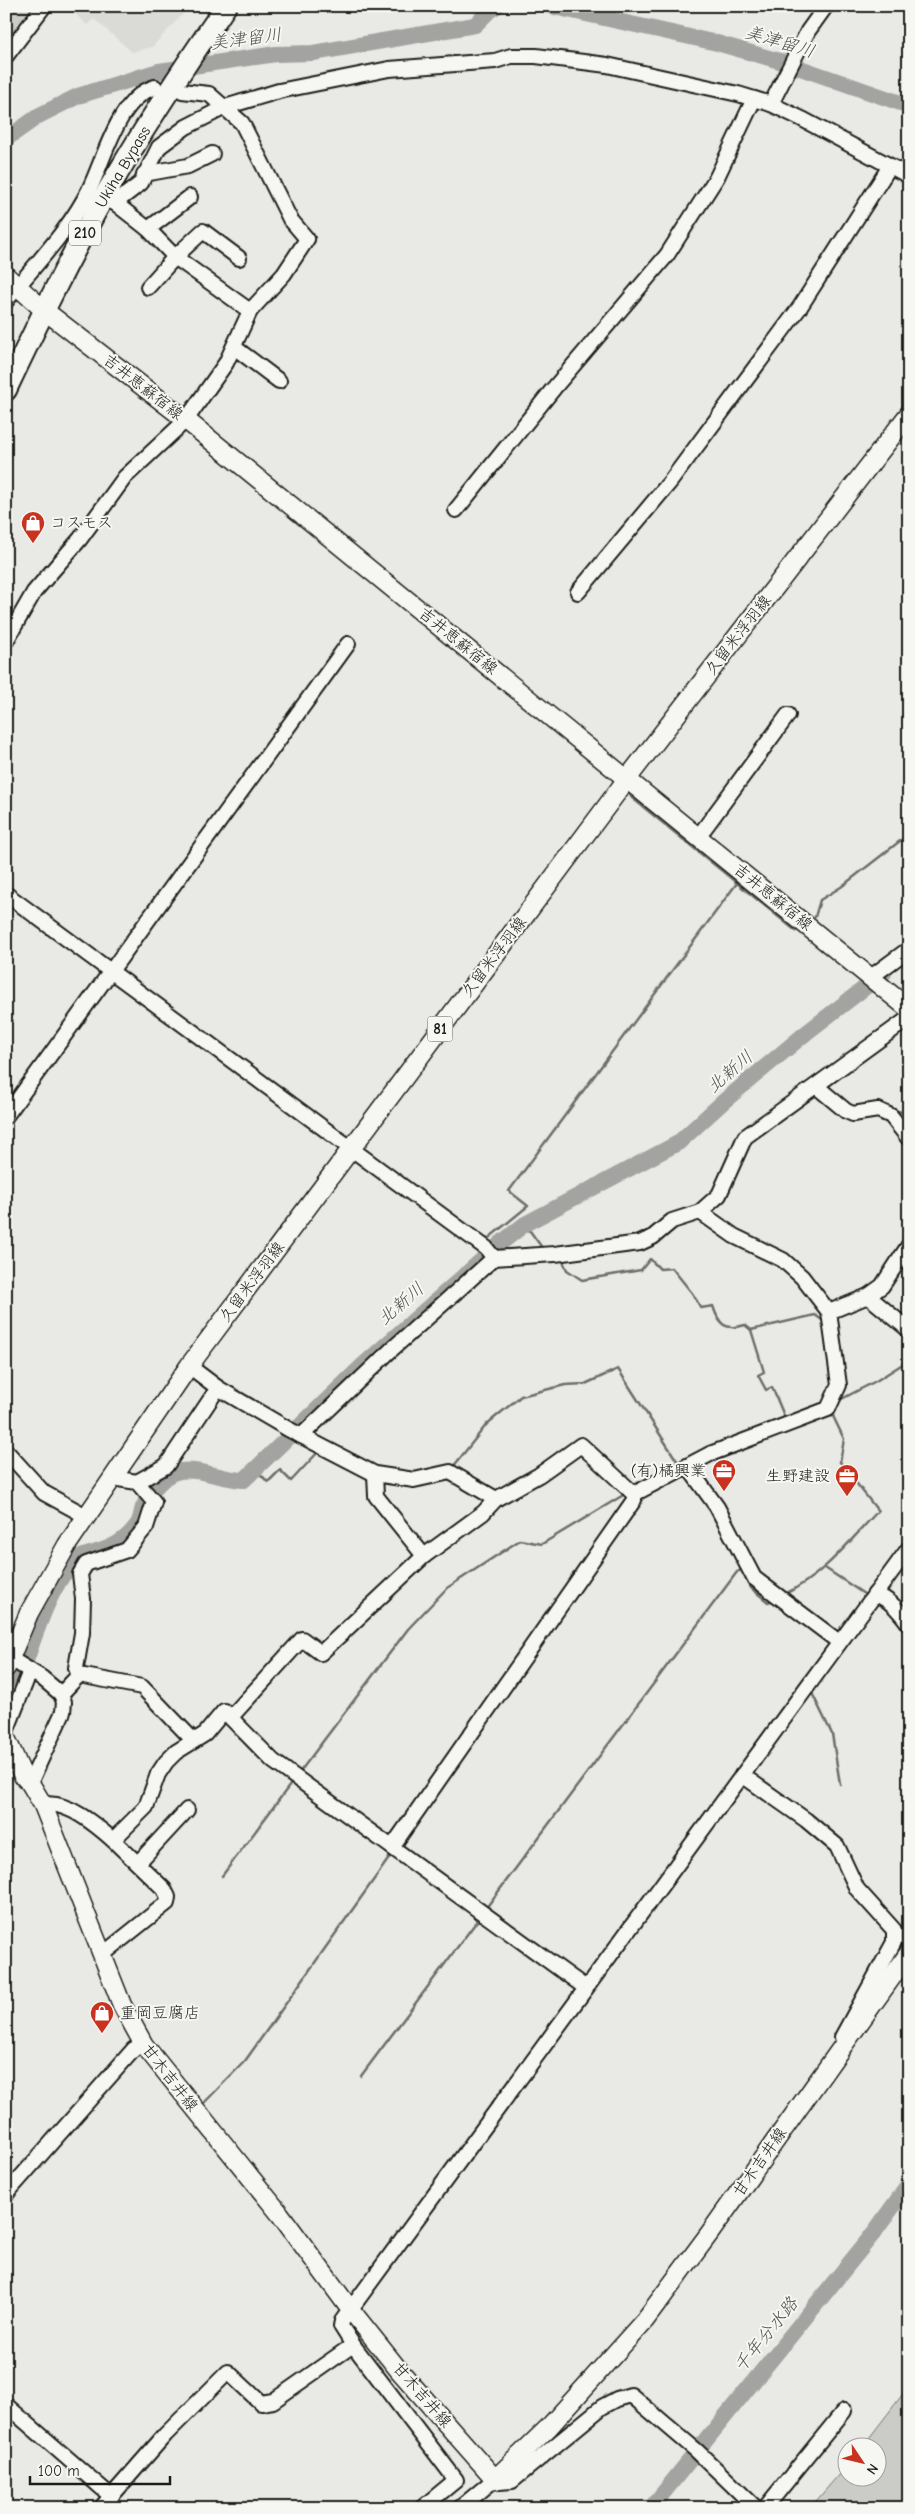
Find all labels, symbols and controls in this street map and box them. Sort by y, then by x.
water label: 美津留川 [743,21,817,63]
water label: 美津留川 [209,24,283,54]
street label: Ukiha Bypass [92,123,155,211]
road number: 210 [69,220,101,246]
street label: 吉井恵蘇宿線 [100,350,186,424]
shop icon: コスモス [20,510,46,544]
place label: コスモス [50,514,113,532]
street label: 久留米浮羽線 [701,592,775,678]
street label: 吉井恵蘇宿線 [415,604,501,678]
street label: 吉井恵蘇宿線 [730,860,816,934]
street label: 久留米浮羽線 [458,913,530,1001]
road number: 81 [428,1016,452,1042]
water label: 北新川 [703,1046,757,1098]
street label: 久留米浮羽線 [216,1238,288,1326]
water label: 北新川 [374,1278,428,1330]
office icon: (有)橘興業 [711,1458,737,1492]
place label: (有)橘興業 [631,1462,706,1480]
office icon: 生野建設 [834,1463,860,1497]
place label: 生野建設 [766,1467,830,1485]
shop icon: 重岡豆腐店 [89,2000,115,2034]
place label: 重岡豆腐店 [120,2004,200,2022]
street label: 甘木吉井線 [138,2041,202,2115]
street label: 甘木吉井線 [730,2124,790,2200]
water label: 千年分水路 [730,2293,803,2377]
street label: 甘木吉井線 [389,2359,455,2431]
north arrow [838,2436,888,2486]
scale bar [30,2454,170,2486]
text: N [863,2461,882,2478]
text: 100 m [38,2462,80,2480]

